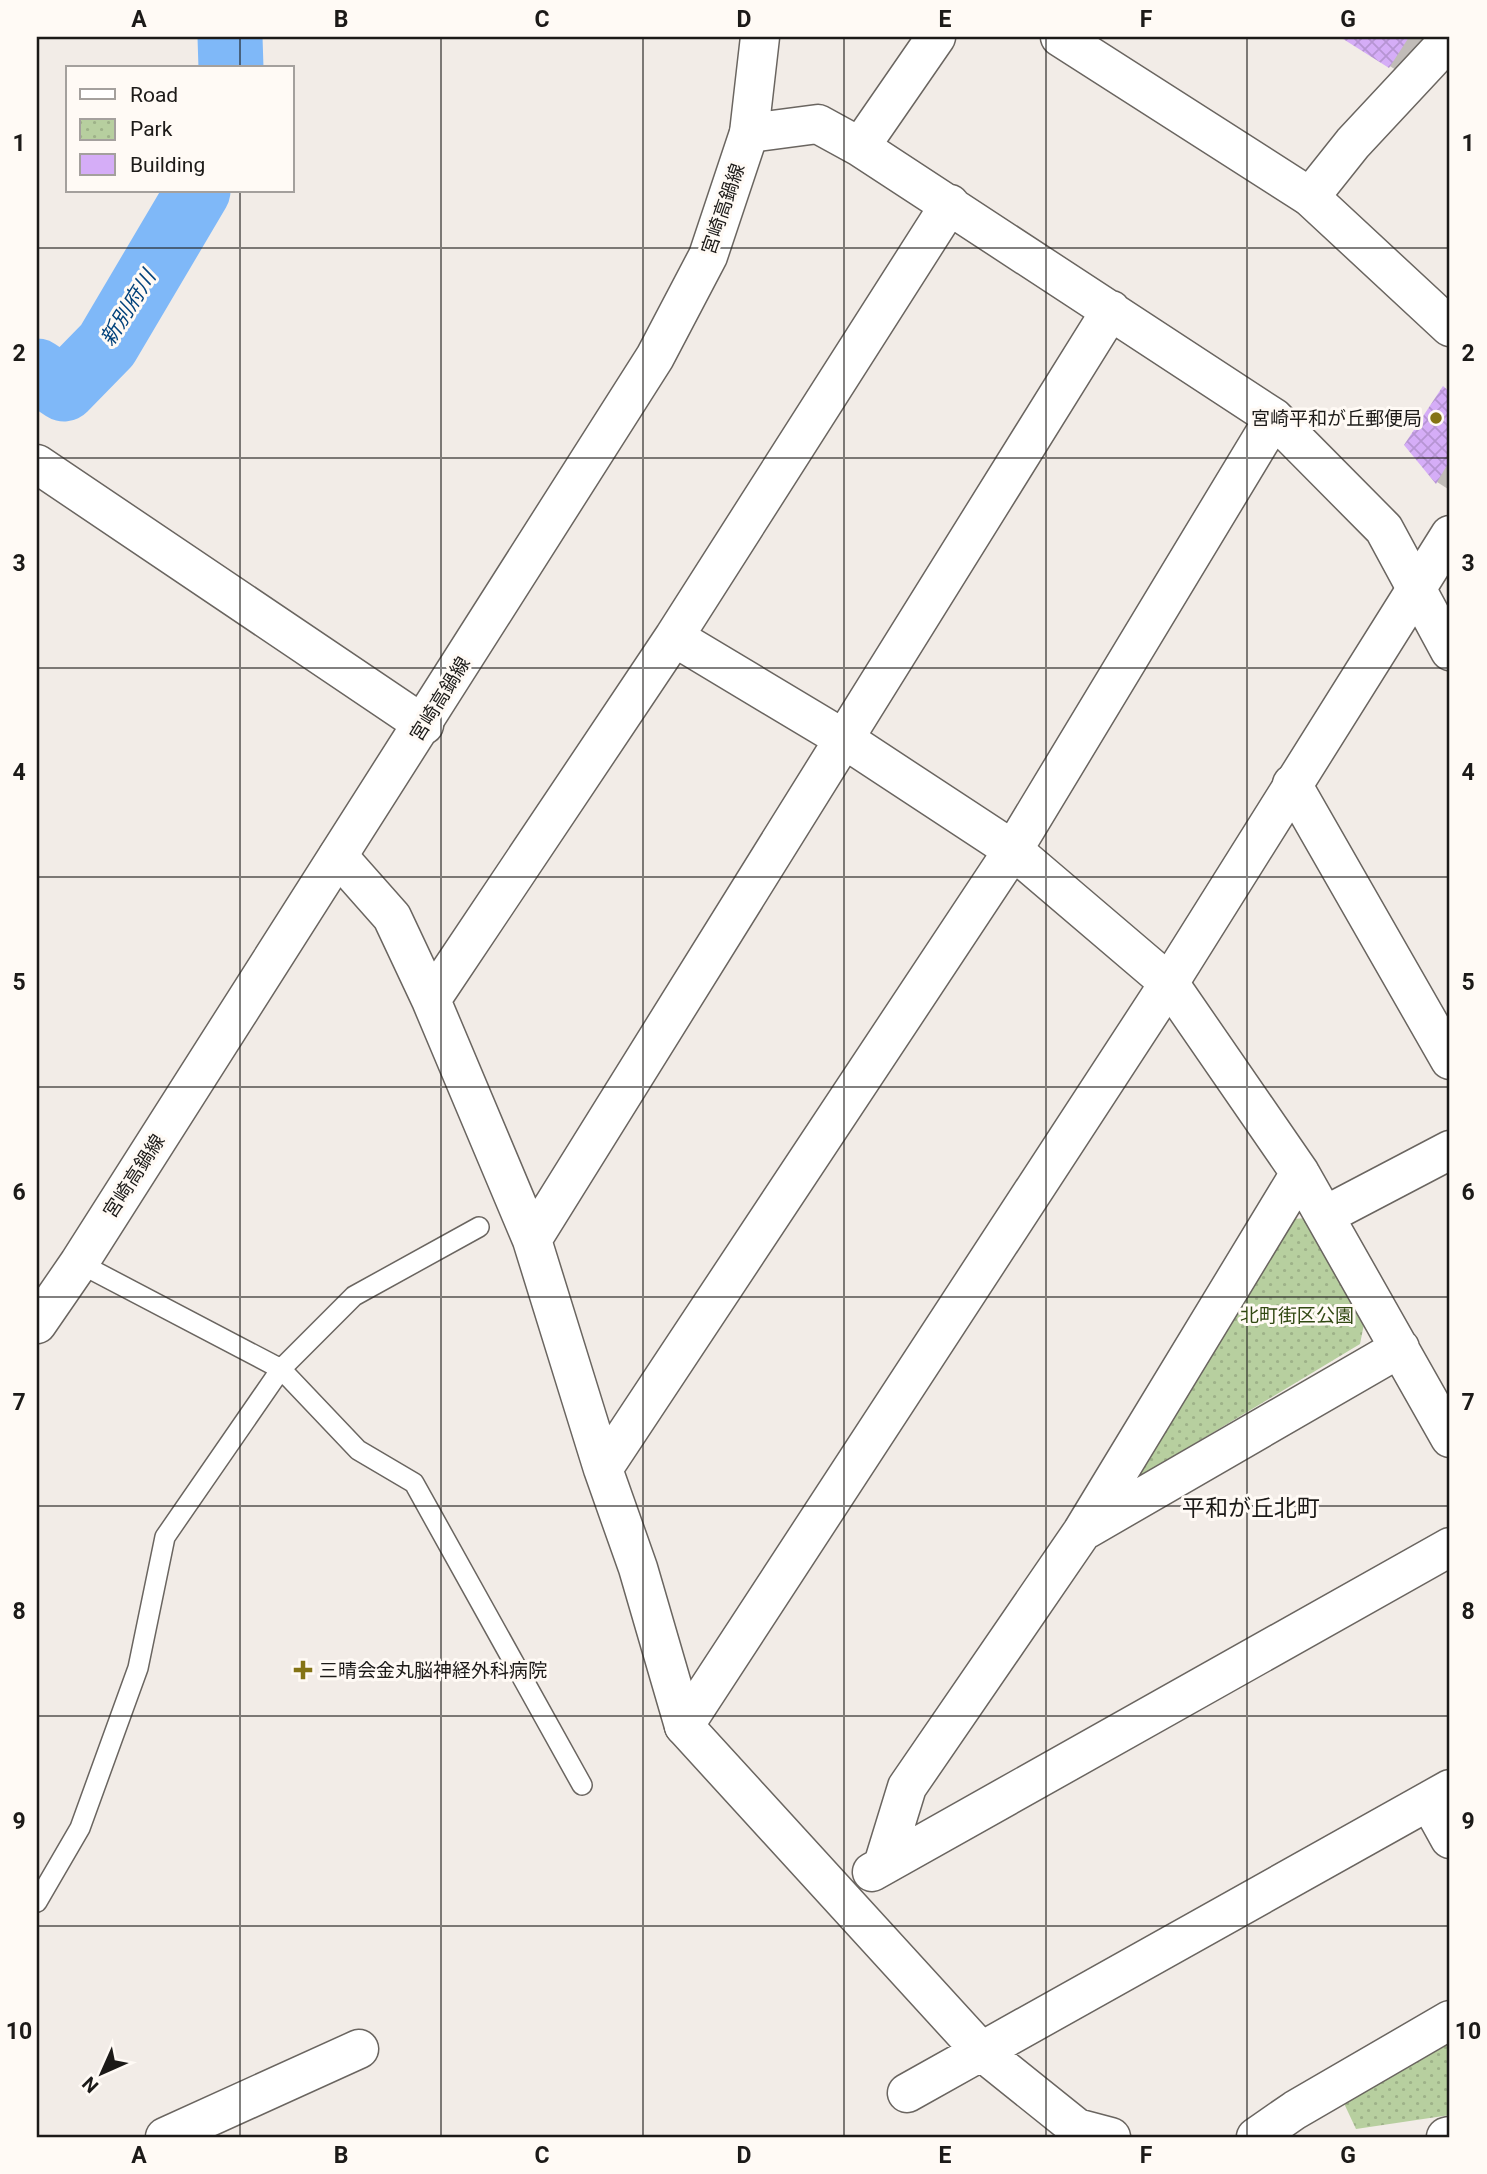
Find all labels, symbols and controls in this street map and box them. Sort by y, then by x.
text: A [131,6,147,33]
text: B [334,6,348,33]
text: C [534,6,550,33]
text: D [737,6,751,33]
text: E [939,6,952,33]
text: F [1140,6,1153,33]
text: G [1340,6,1356,33]
legend [66,66,294,192]
text: Road [130,83,178,107]
text: Park [130,117,173,141]
text: 1 [12,130,26,157]
text: 1 [1461,130,1475,157]
text: Building [130,153,205,177]
street label: 宮崎高鍋線 [697,160,749,258]
water label: 新別府川 [96,264,161,350]
text: 2 [12,340,26,367]
text: 2 [1461,340,1475,367]
place label: 宮崎平和が丘郵便局 [1251,407,1422,430]
marker: 宮崎平和が丘郵便局 [1428,410,1444,426]
text: 3 [12,550,26,577]
text: 3 [1461,550,1475,577]
street label: 宮崎高鍋線 [405,653,475,745]
text: 4 [12,759,26,786]
text: 4 [1461,759,1475,786]
text: 5 [12,969,26,996]
text: 5 [1461,969,1475,996]
street label: 宮崎高鍋線 [98,1130,170,1222]
text: 6 [12,1179,26,1206]
text: 6 [1461,1179,1475,1206]
park label: 北町街区公園 [1240,1304,1354,1327]
text: 7 [12,1389,26,1416]
text: 7 [1461,1389,1475,1416]
district label: 平和が丘北町 [1182,1495,1320,1522]
text: 8 [12,1598,26,1625]
text: 8 [1461,1598,1475,1625]
place label: 三晴会金丸脳神経外科病院 [319,1659,547,1682]
marker: 三晴会金丸脳神経外科病院 [293,1660,313,1680]
text: 9 [12,1808,26,1835]
text: 9 [1461,1808,1475,1835]
text: 10 [6,2018,32,2045]
text: 10 [1455,2018,1481,2045]
north arrow [66,2038,136,2108]
text: N [77,2072,103,2098]
text: A [131,2142,147,2169]
text: B [334,2142,348,2169]
text: C [534,2142,550,2169]
text: D [737,2142,751,2169]
text: E [939,2142,952,2169]
text: F [1140,2142,1153,2169]
text: G [1340,2142,1356,2169]

